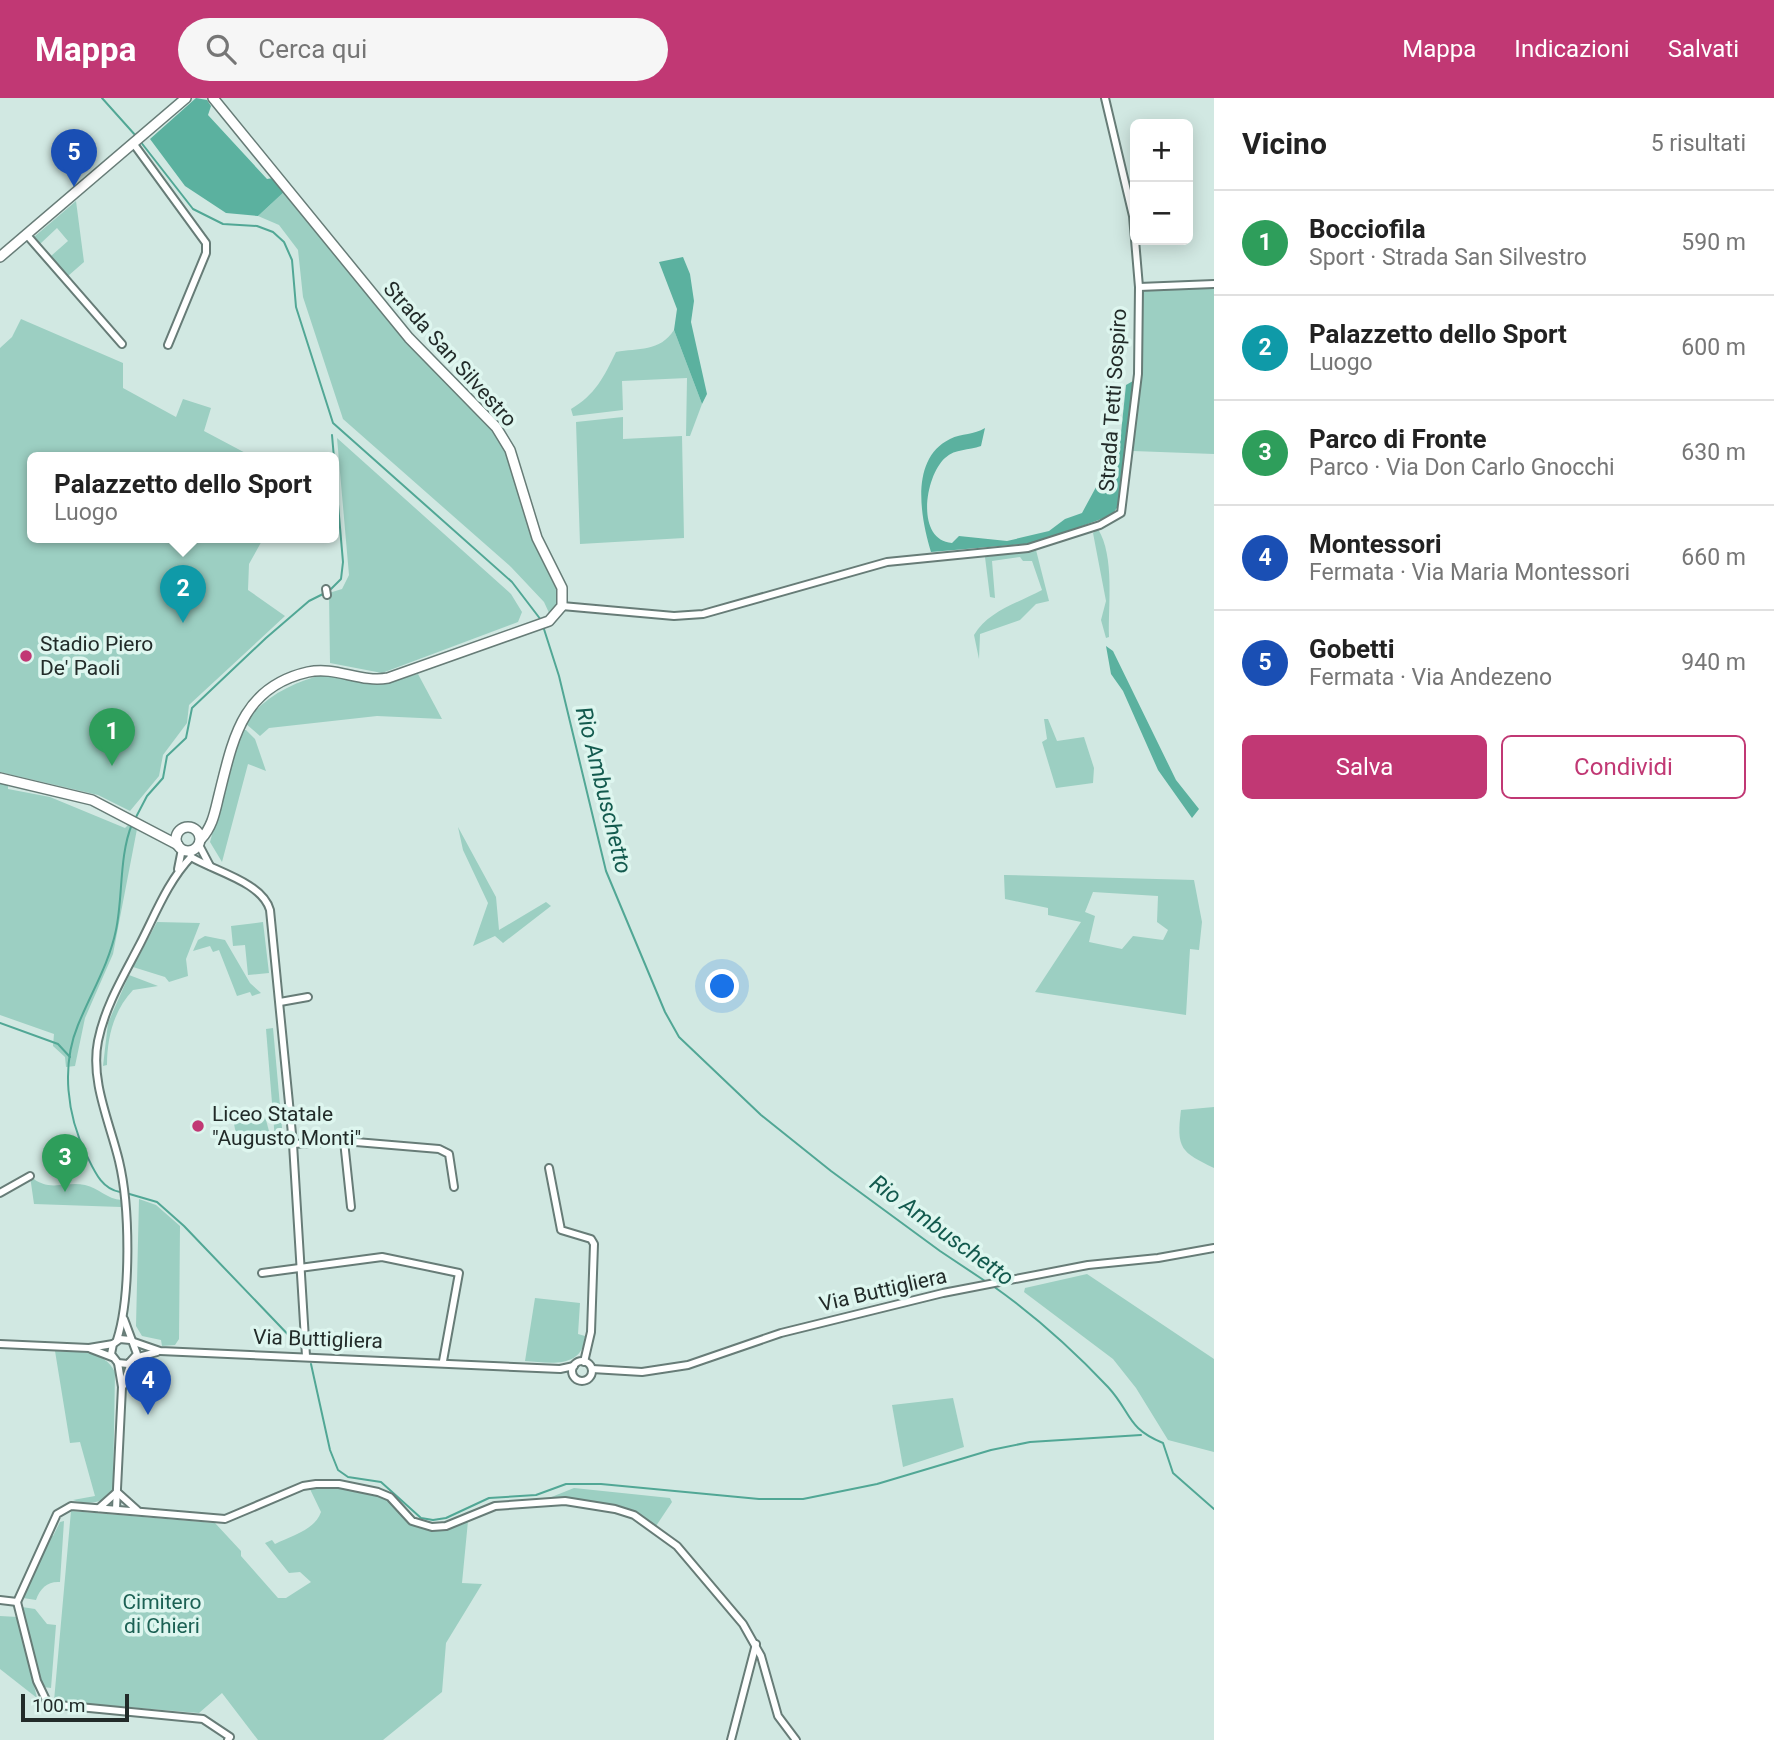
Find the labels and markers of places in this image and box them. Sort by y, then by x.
pin: 5 [51,129,97,187]
pin: 2 [160,565,206,623]
place label: Stadio Piero De' Paoli [40,632,153,680]
marker: Stadio Piero De' Paoli [18,648,34,664]
pin: 1 [89,708,135,766]
place label: Liceo Statale "Augusto Monti" [212,1102,361,1150]
marker: Liceo Statale "Augusto Monti" [190,1118,206,1134]
pin: 3 [42,1134,88,1192]
pin: 4 [125,1357,171,1415]

